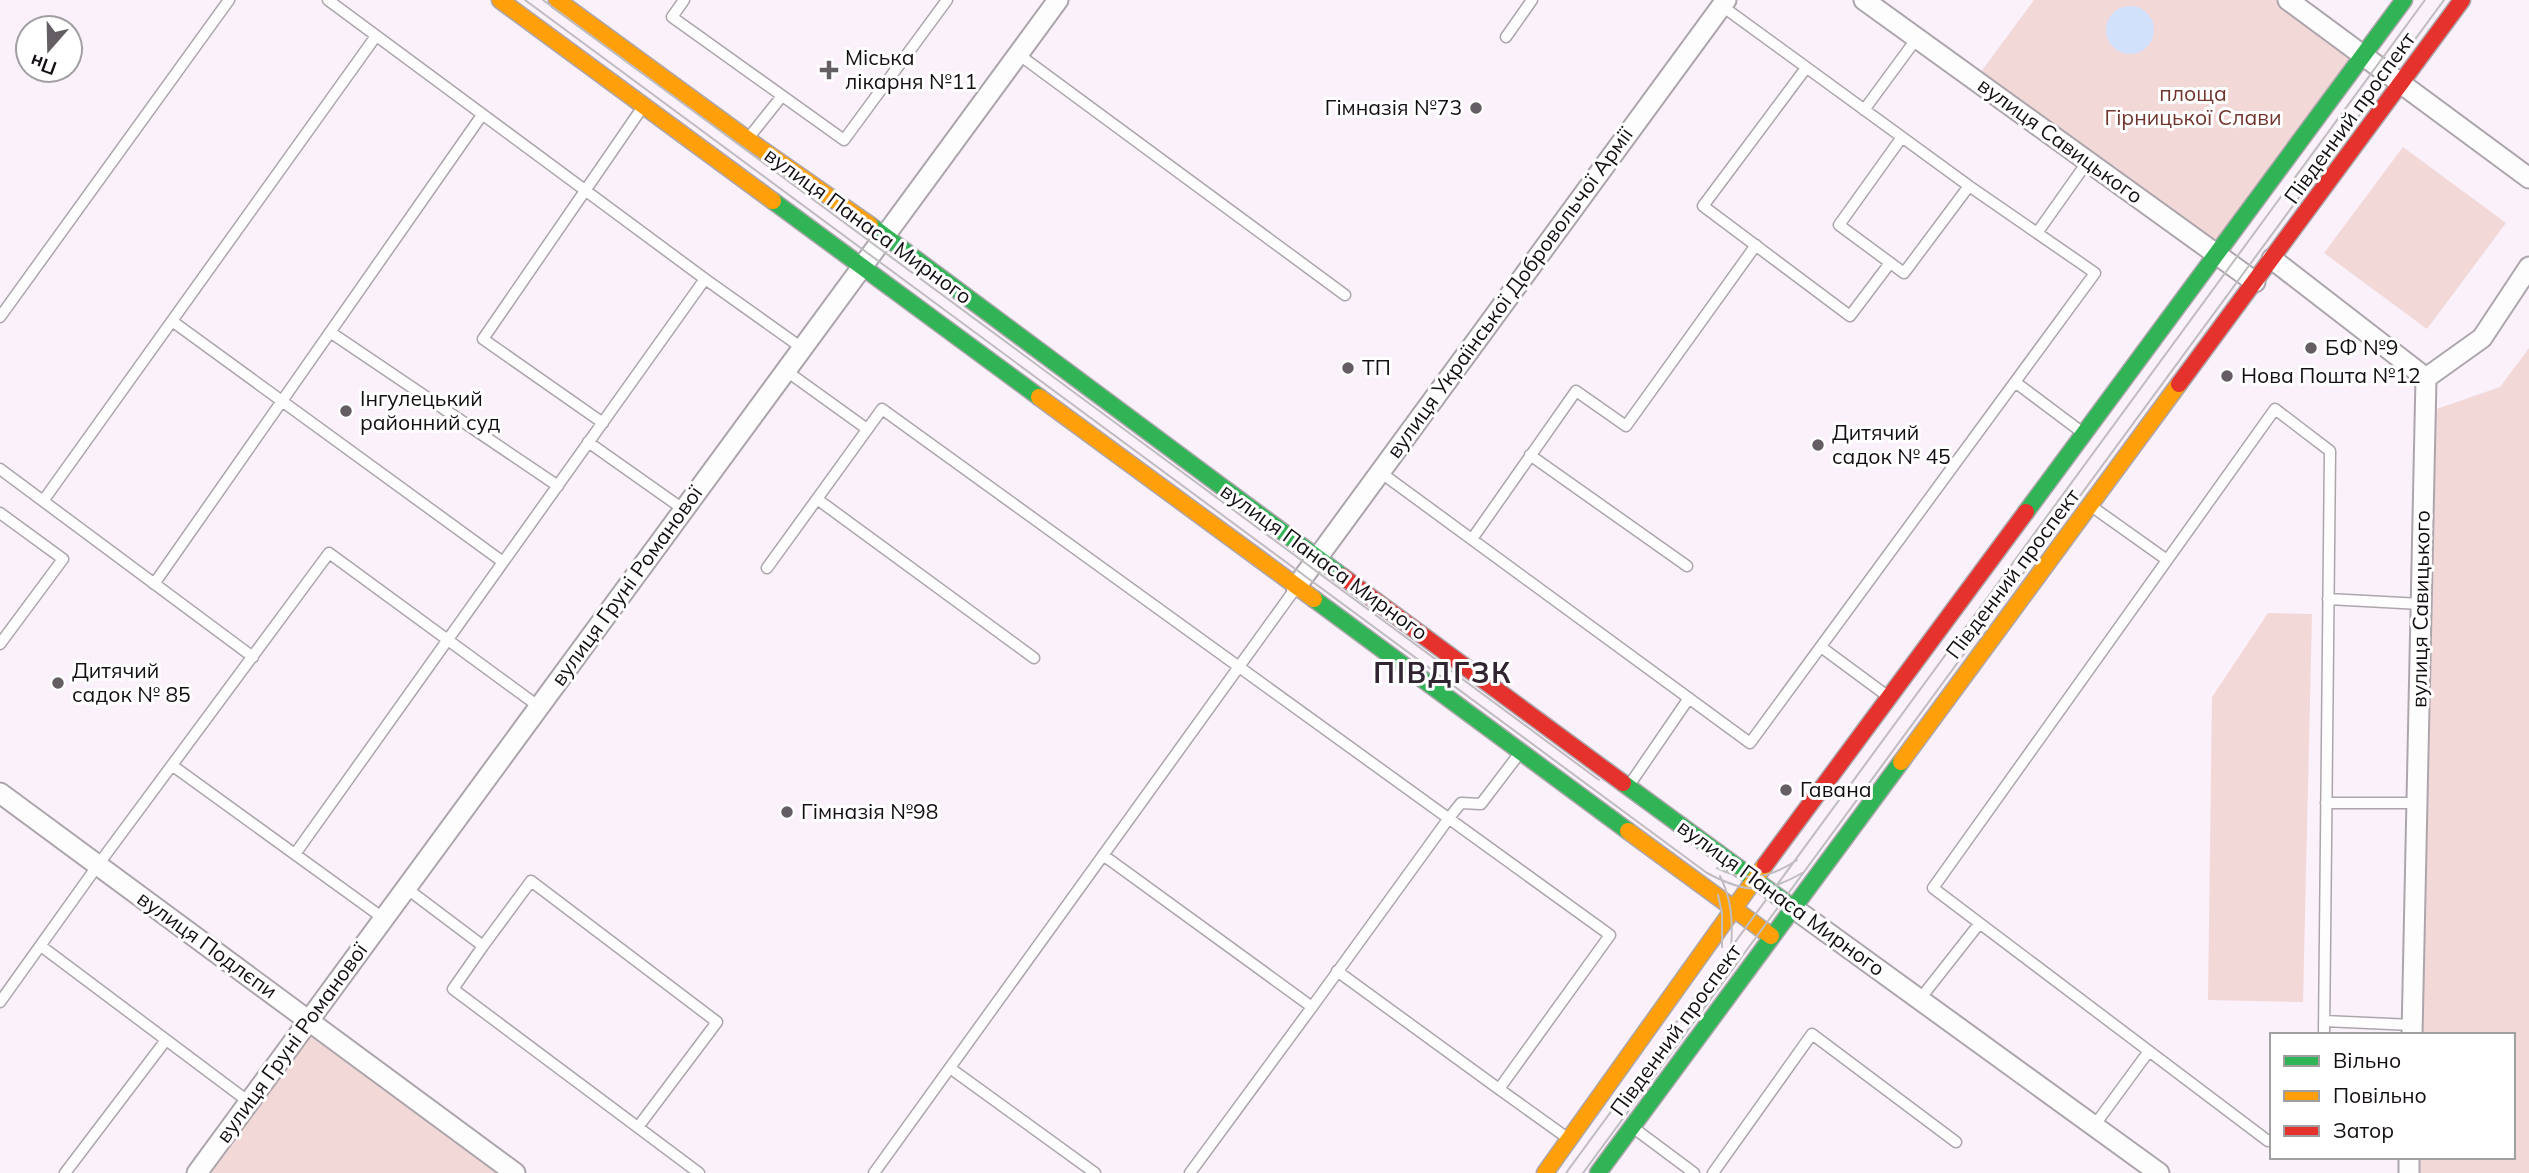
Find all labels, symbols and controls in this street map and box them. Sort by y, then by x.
north arrow [14,14,84,84]
street label: Південний проспект [2278,26,2421,209]
place label: Міська лікарня №11 [845,44,977,94]
text: Пн [27,49,60,81]
marker: Міська лікарня №11 [819,60,839,80]
street label: вулиця Савицького [1973,72,2148,209]
park label: площа Гірницької Слави [2104,80,2282,130]
place label: Гімназія №73 [1325,94,1462,120]
marker: Гімназія №73 [1468,100,1484,116]
street label: вулиця Української Добровольчої Армії [1380,121,1638,463]
street label: вулиця Панаса Мирного [760,141,977,309]
place label: БФ №9 [2325,334,2398,360]
marker: БФ №9 [2303,340,2319,356]
place label: ТП [1362,354,1391,380]
marker: ТП [1340,360,1356,376]
place label: Нова Пошта №12 [2241,362,2421,388]
marker: Нова Пошта №12 [2219,368,2235,384]
place label: Інгулецький районний суд [360,385,501,435]
marker: Інгулецький районний суд [338,403,354,419]
place label: Дитячий садок № 45 [1832,419,1951,469]
marker: Дитячий садок № 45 [1810,437,1826,453]
street label: вулиця Панаса Мирного [1216,477,1433,645]
street label: вулиця Груні Романової [545,480,708,690]
street label: Південний проспект [1940,483,2085,664]
street label: вулиця Савицького [2405,510,2435,708]
district label: ПІВДГЗК [1373,655,1513,690]
place label: Дитячий садок № 85 [72,657,191,707]
marker: Дитячий садок № 85 [50,675,66,691]
place label: Гавана [1800,776,1872,802]
marker: Гавана [1778,782,1794,798]
place label: Гімназія №98 [801,798,938,824]
marker: Гімназія №98 [779,804,795,820]
street label: вулиця Панаса Мирного [1673,813,1890,981]
street label: вулиця Подлєпи [133,885,283,1004]
street label: вулиця Груні Романової [210,937,373,1147]
street label: Південний проспект [1604,938,1747,1121]
legend [2270,1033,2515,1159]
text: Вільно [2333,1047,2401,1073]
text: Повільно [2333,1082,2427,1108]
text: Затор [2333,1117,2394,1143]

